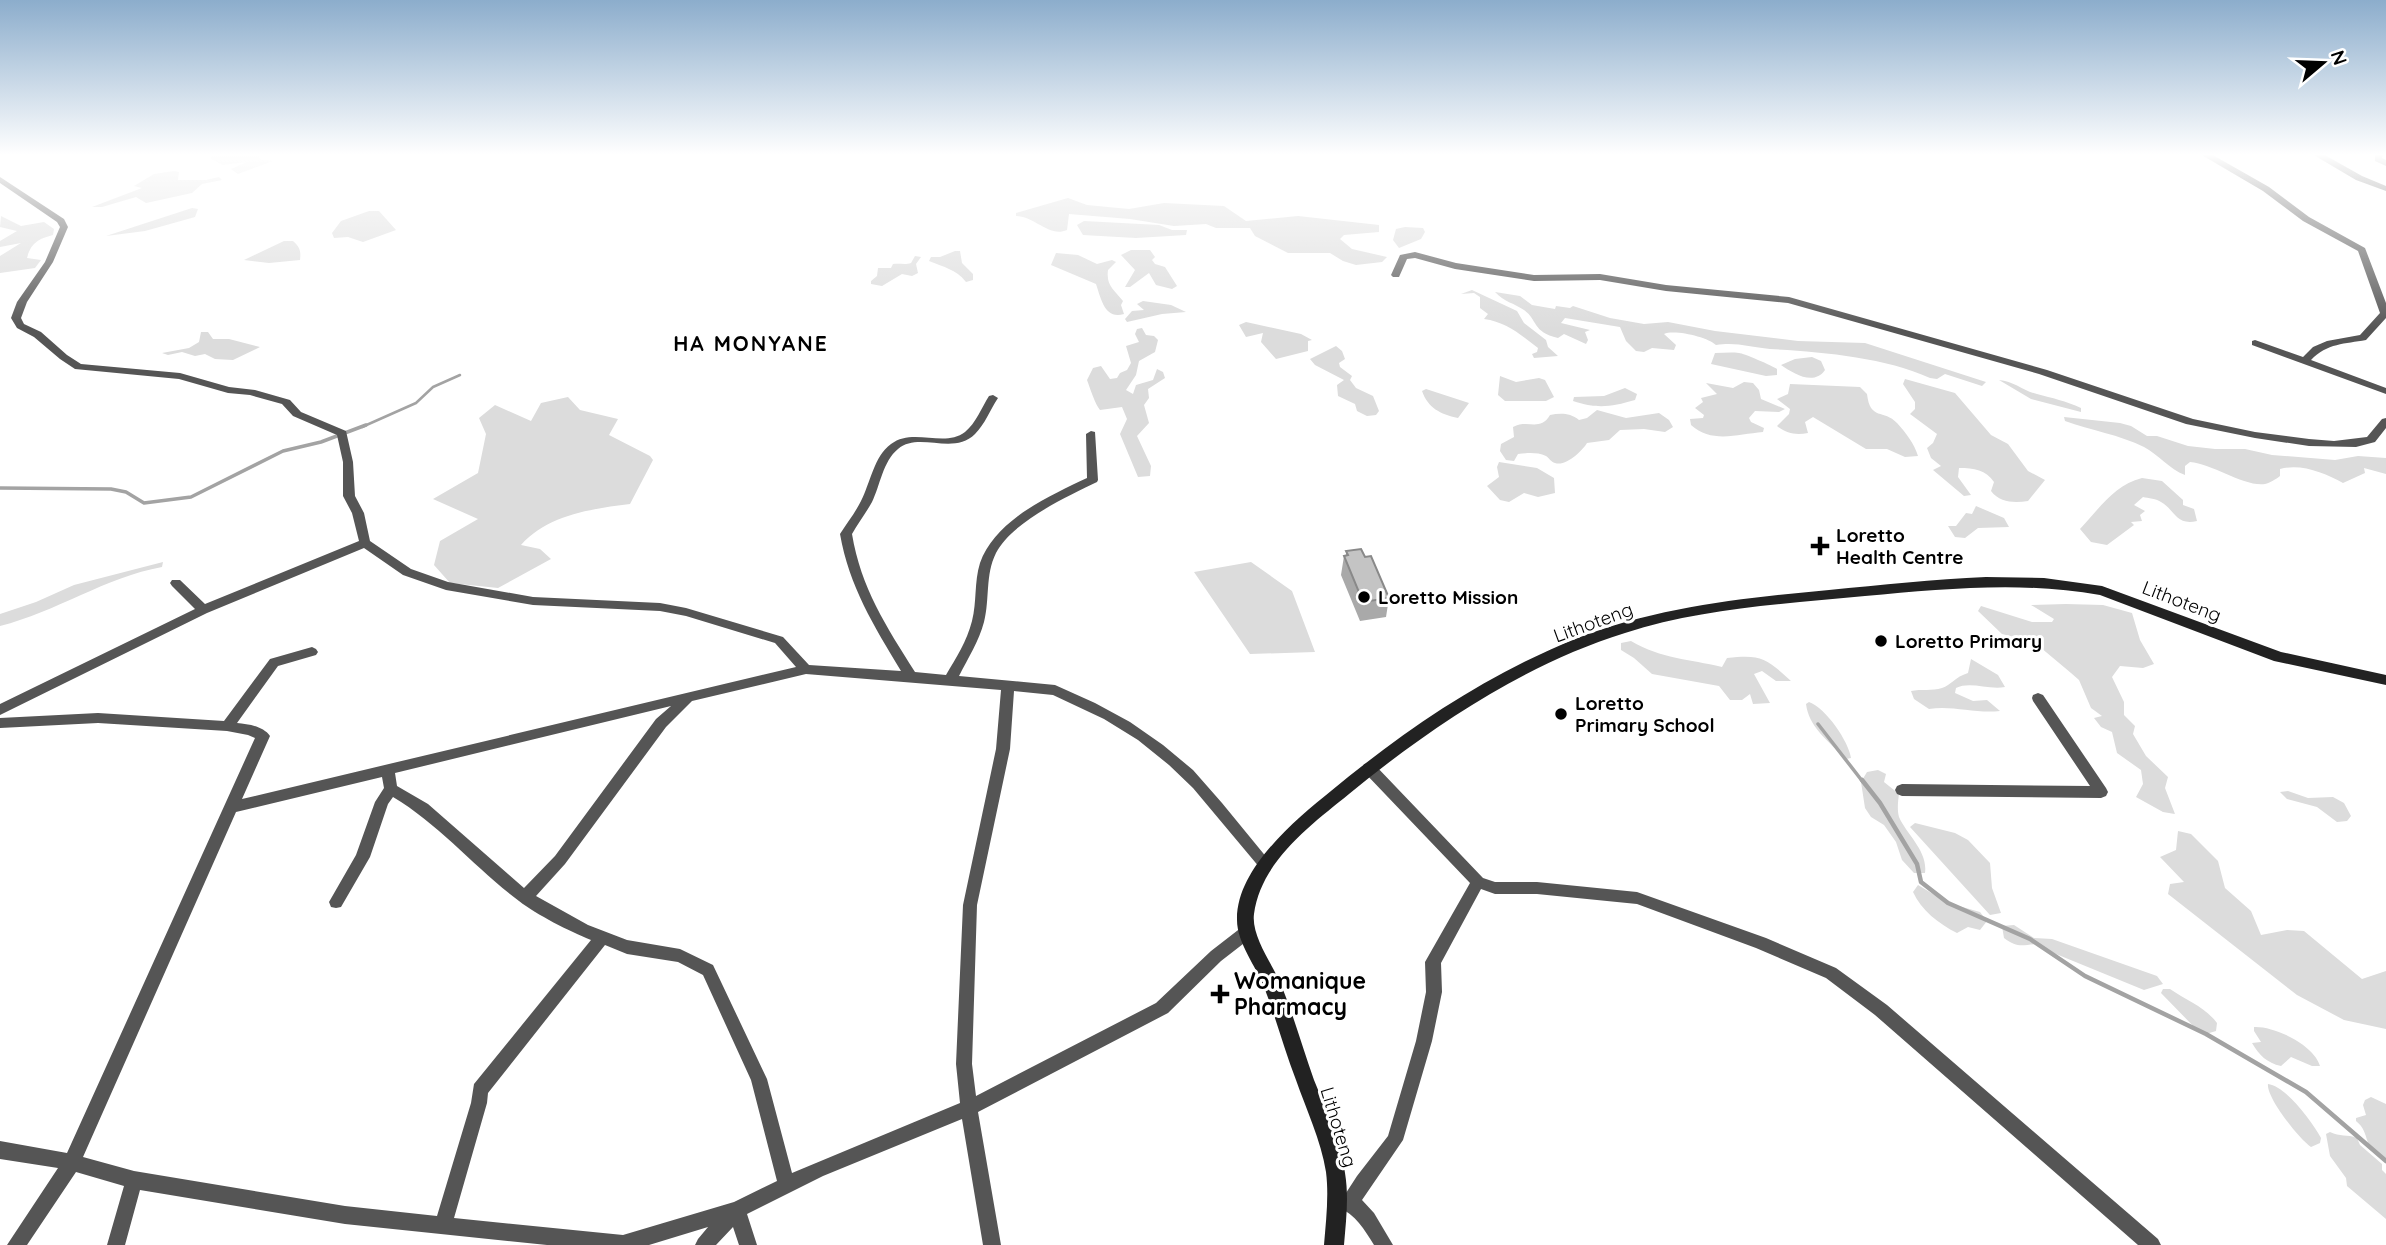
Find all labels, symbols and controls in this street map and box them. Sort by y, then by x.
north arrow [2288,28,2358,98]
text: N [2325,47,2353,68]
district label: HA MONYANE [673,330,829,356]
place label: Loretto Health Centre [1836,523,1963,569]
marker: Loretto Health Centre [1810,536,1830,556]
street label: Lithoteng [2139,575,2225,627]
place label: Loretto Mission [1378,585,1518,609]
marker: Loretto Mission [1356,589,1372,605]
street label: Lithoteng [1550,597,1636,647]
place label: Loretto Primary [1895,629,2042,653]
marker: Loretto Primary [1873,633,1889,649]
place label: Loretto Primary School [1575,691,1715,737]
marker: Loretto Primary School [1553,706,1569,722]
place label: Womanique Pharmacy [1234,966,1366,1021]
marker: Womanique Pharmacy [1212,986,1228,1002]
street label: Lithoteng [1315,1084,1363,1170]

